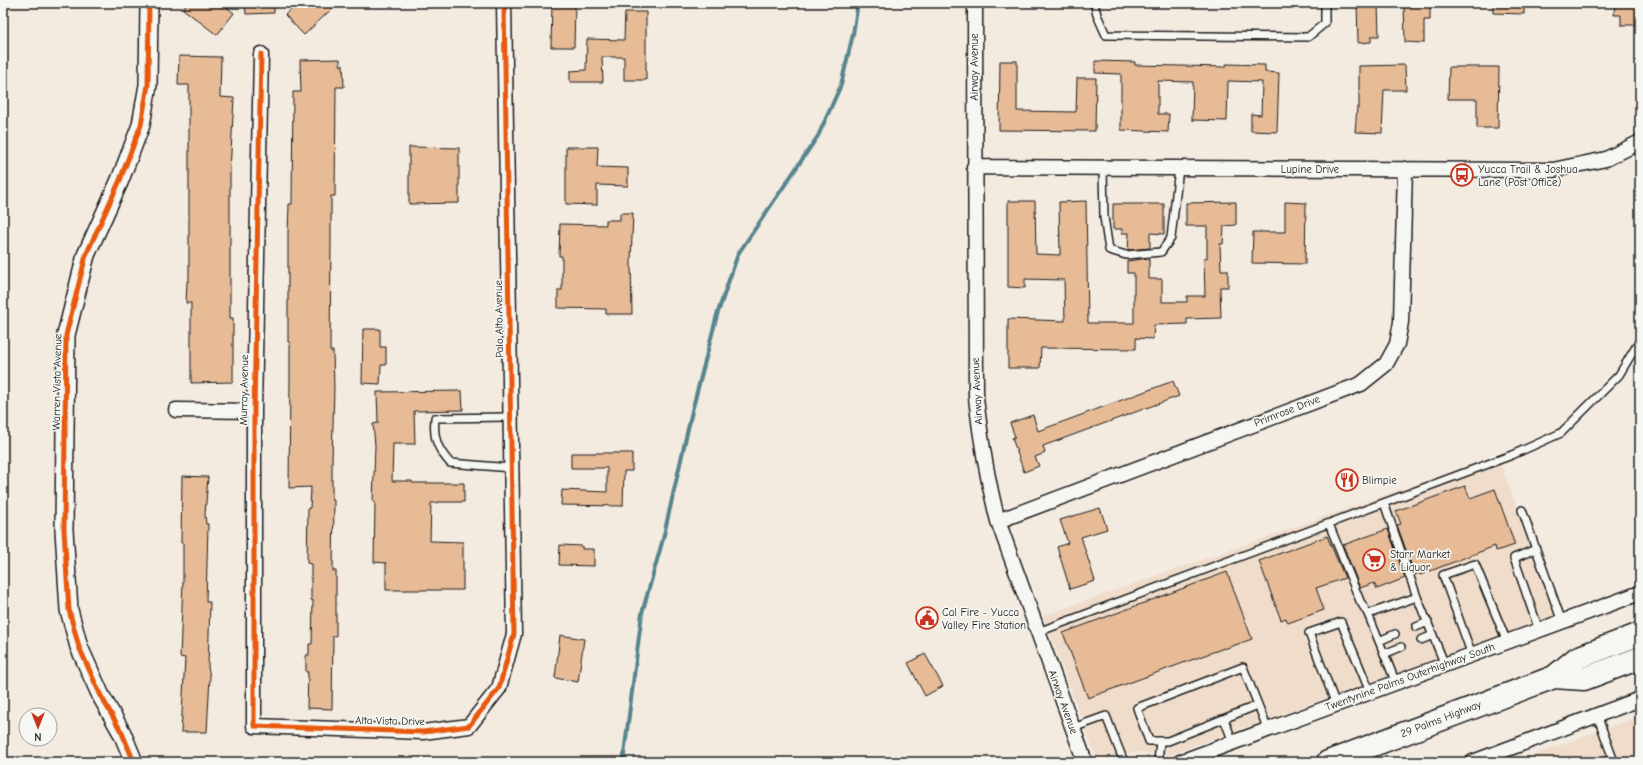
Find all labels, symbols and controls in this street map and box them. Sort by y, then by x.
street label: Airway Avenue [968,33,981,101]
bus stop icon: Yucca Trail & Joshua Lane (Post Office) [1449,162,1475,188]
street label: Lupine Drive [1281,163,1340,176]
place label: Yucca Trail & Joshua Lane (Post Office) [1478,163,1578,189]
street label: Palo Alto Avenue [492,279,506,358]
street label: Warren Vista Avenue [50,333,64,431]
street label: Murray Avenue [237,354,251,426]
street label: Airway Avenue [969,357,985,425]
street label: Primrose Drive [1252,392,1322,430]
restaurant icon: Blimpie [1334,467,1360,493]
place label: Blimpie [1362,474,1397,487]
supermarket icon: Starr Market & Liquor [1361,547,1387,573]
place label: Starr Market & Liquor [1390,548,1451,574]
public building icon: Cal Fire - Yucca Valley Fire Station [914,605,940,631]
place label: Cal Fire - Yucca Valley Fire Station [942,606,1026,632]
street label: Twentynine Palms Outerhighway South [1323,640,1497,714]
street label: Airway Avenue [1045,668,1081,736]
street label: 29 Palms Highway [1399,698,1483,740]
north arrow [18,707,58,747]
street label: Alta Vista Drive [355,714,425,728]
text: N [34,730,42,743]

